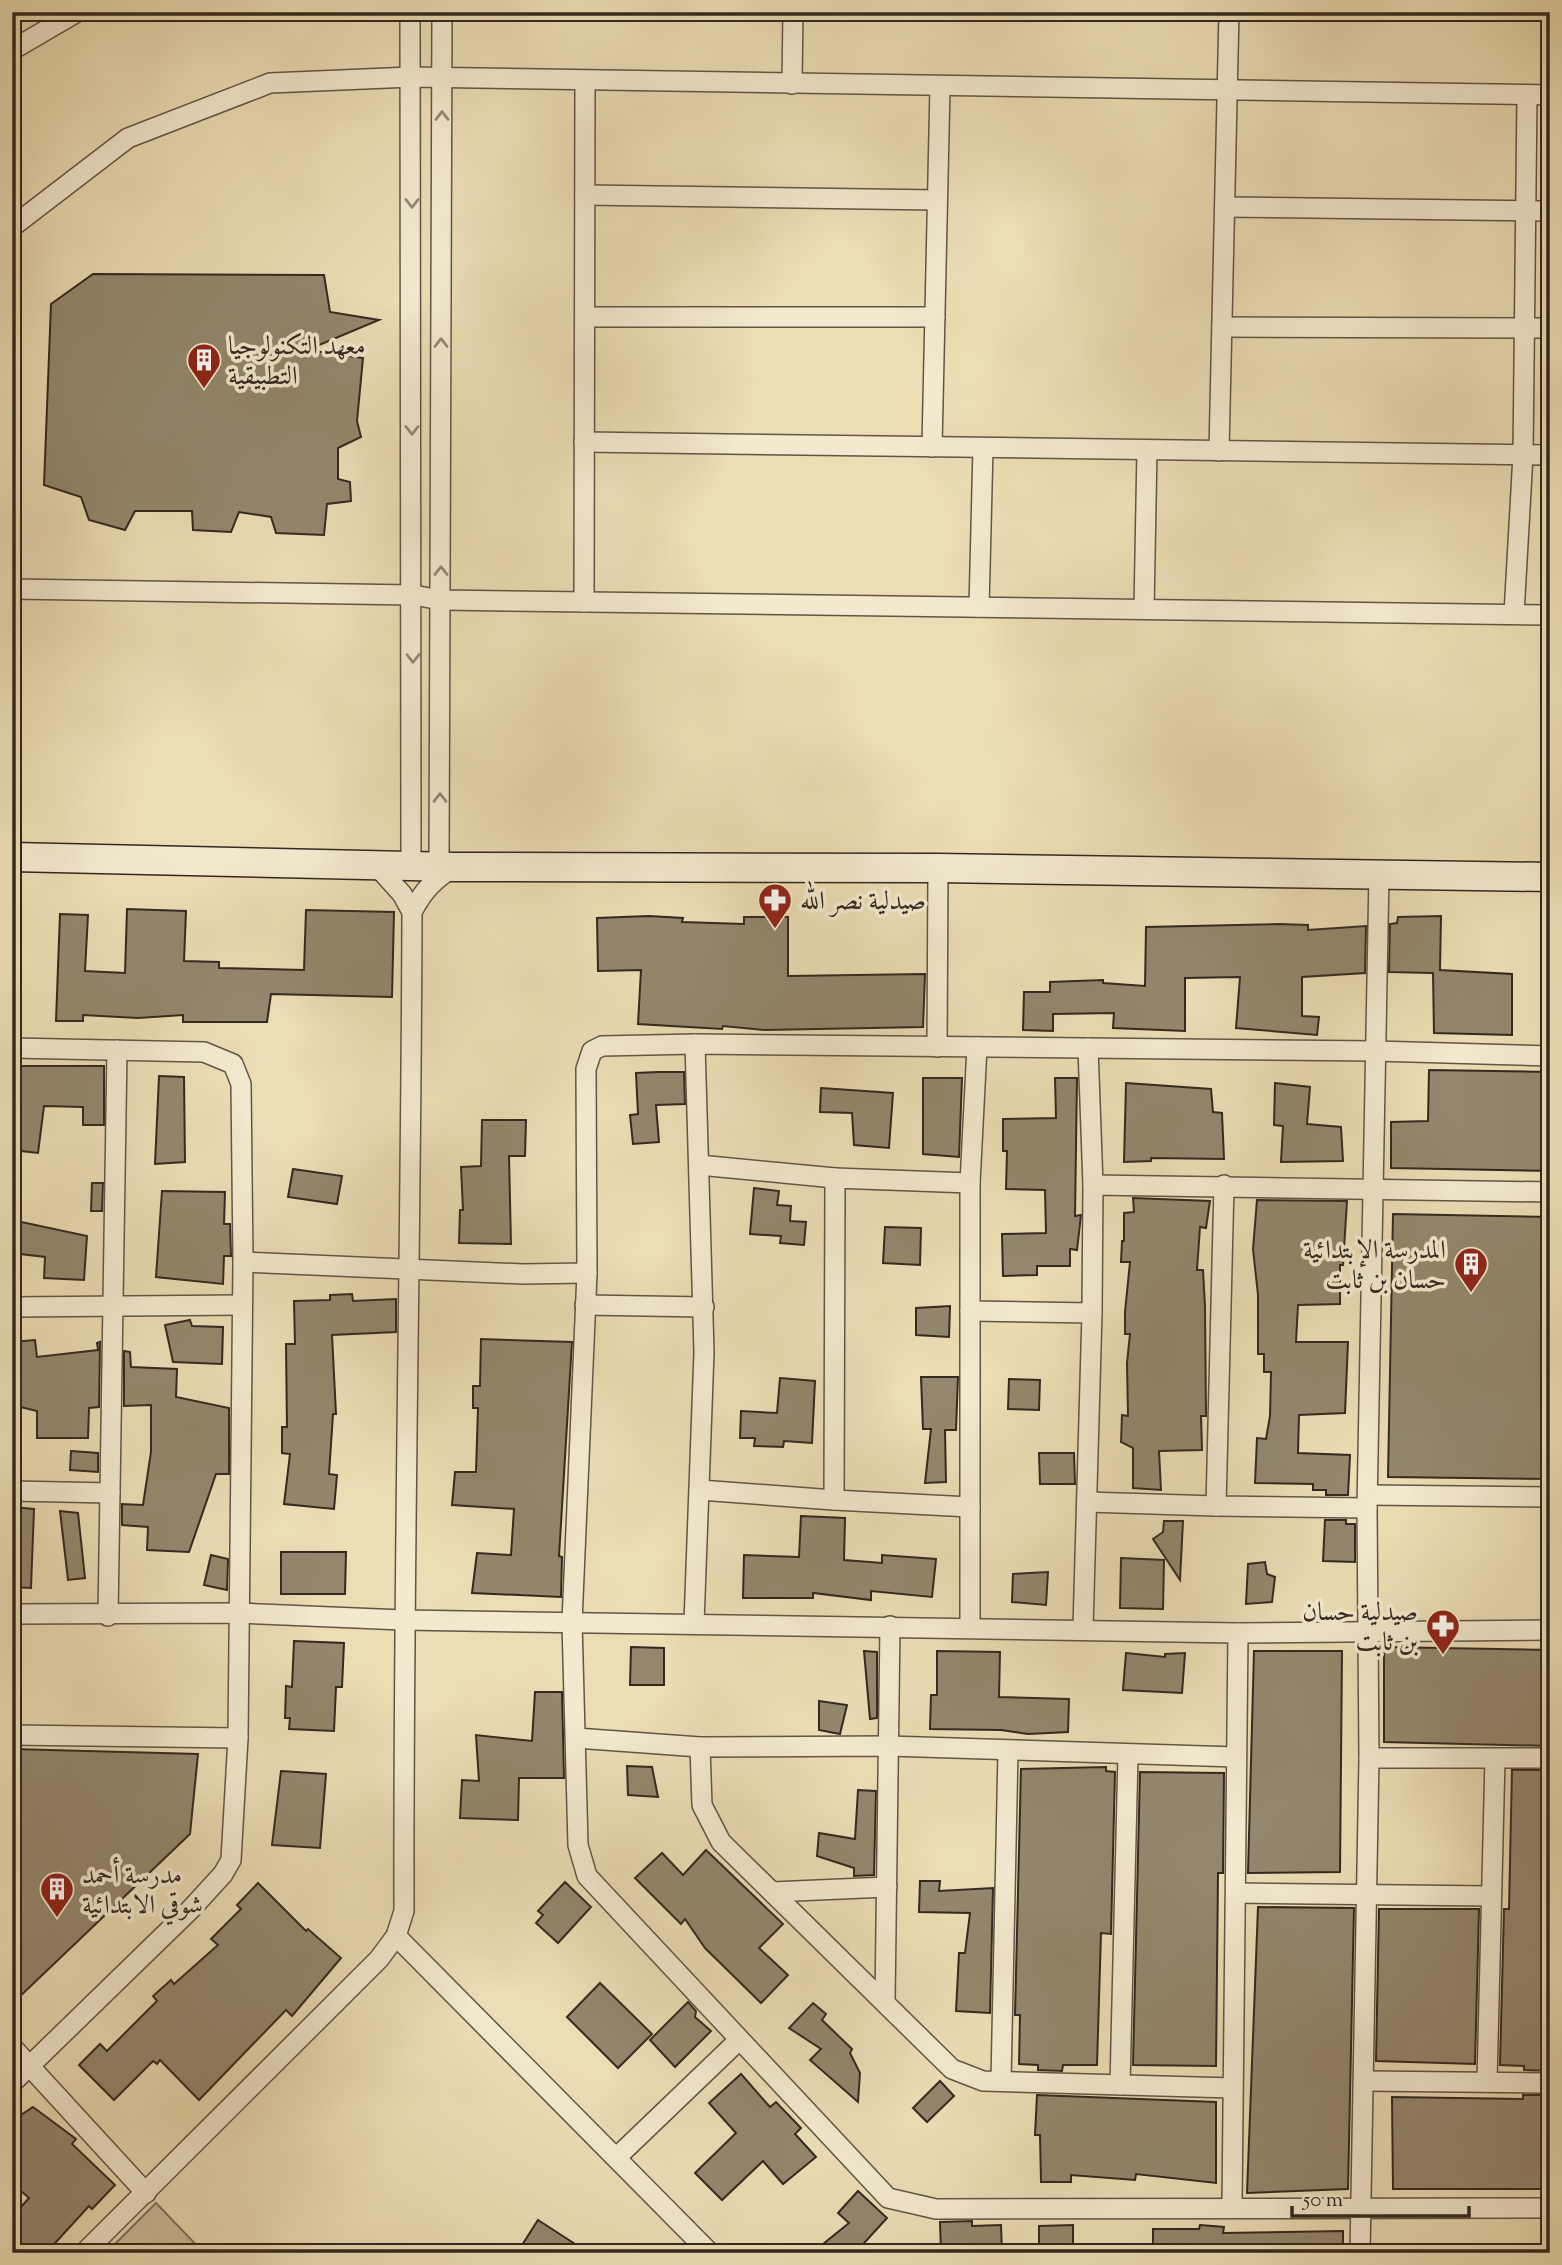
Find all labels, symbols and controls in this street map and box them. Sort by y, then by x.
one-way arrow [434,110,450,120]
one-way arrow [404,198,420,209]
place label: معهد التكنولوجيا التطبيقية [228,329,366,396]
one-way arrow [433,337,449,348]
building icon: معهد التكنولوجيا التطبيقية [185,341,223,390]
one-way arrow [405,425,420,436]
one-way arrow [433,565,449,575]
one-way arrow [405,653,420,664]
one-way arrow [432,792,448,803]
place label: صيدلية نصر الله [800,880,926,921]
pharmacy icon: صيدلية نصر الله [756,881,794,930]
place label: المدرسة الإبتدائية حسان بن ثابت [1303,1233,1446,1300]
building icon: المدرسة الإبتدائية حسان بن ثابت [1452,1245,1490,1294]
place label: صيدلية حسان بن ثابت [1302,1595,1418,1662]
pharmacy icon: صيدلية حسان بن ثابت [1424,1607,1462,1656]
place label: مدرسة أحمد شوقي الابتدائية [82,1857,203,1926]
building icon: مدرسة أحمد شوقي الابتدائية [38,1870,76,1919]
scale bar [1292,2174,1469,2218]
text: 50 m [1302,2186,1343,2216]

